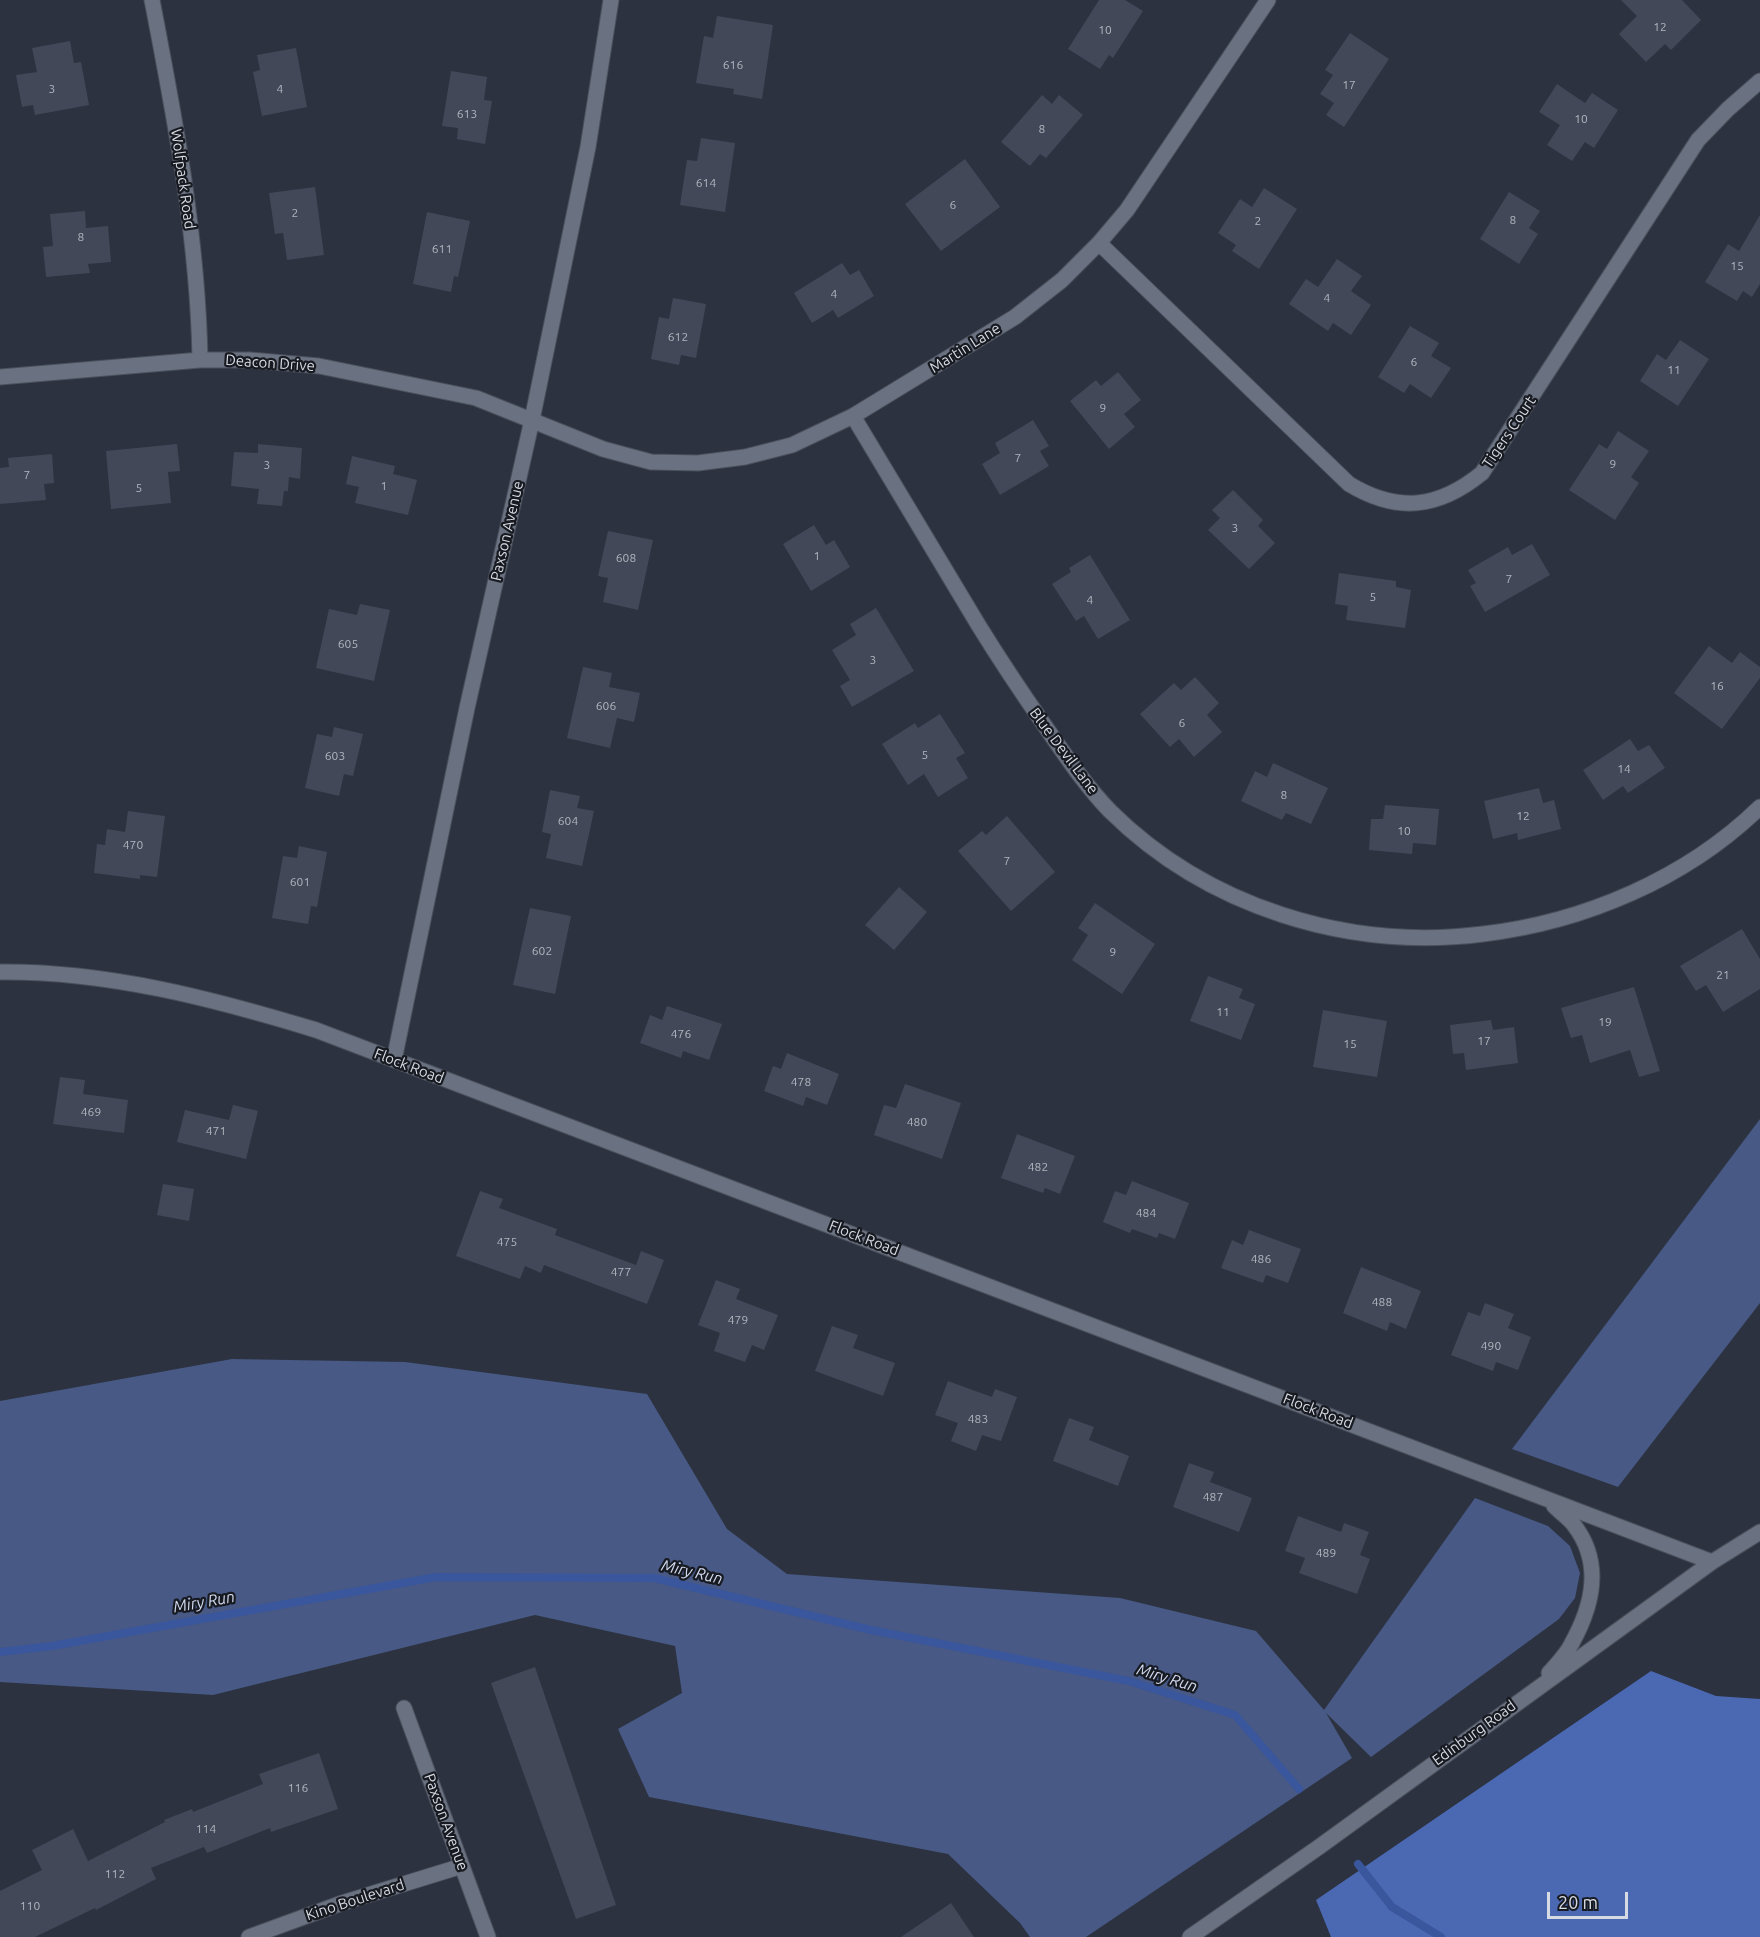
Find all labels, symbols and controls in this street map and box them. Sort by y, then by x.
house number: 12 [1653,20,1667,34]
house number: 10 [1098,23,1112,37]
house number: 616 [723,58,743,72]
house number: 17 [1342,78,1356,92]
house number: 3 [49,82,55,96]
house number: 4 [277,82,283,96]
house number: 613 [457,107,477,121]
house number: 10 [1574,112,1588,126]
house number: 8 [1039,122,1045,136]
street label: Wolfpack Road [167,128,199,230]
house number: 614 [696,176,716,190]
house number: 6 [950,198,956,212]
house number: 2 [292,206,298,220]
house number: 8 [1510,213,1516,227]
house number: 2 [1255,214,1261,228]
house number: 8 [78,230,84,244]
house number: 611 [432,242,452,256]
house number: 15 [1730,259,1744,273]
house number: 4 [831,287,837,301]
house number: 4 [1324,291,1330,305]
street label: Martin Lane [926,319,1004,377]
house number: 612 [668,330,688,344]
street label: Deacon Drive [225,351,315,375]
house number: 6 [1411,355,1417,369]
house number: 11 [1667,363,1681,377]
street label: Tigers Court [1478,393,1540,471]
house number: 9 [1100,401,1106,415]
house number: 7 [1015,451,1021,465]
house number: 9 [1610,457,1616,471]
house number: 3 [264,458,270,472]
house number: 7 [24,468,30,482]
house number: 1 [381,479,387,493]
street label: Paxson Avenue [487,479,527,583]
house number: 5 [136,481,142,495]
house number: 3 [1232,521,1238,535]
house number: 1 [814,549,820,563]
house number: 608 [616,551,636,565]
house number: 7 [1506,572,1512,586]
house number: 5 [1370,590,1376,604]
house number: 4 [1087,593,1093,607]
house number: 605 [338,637,358,651]
house number: 3 [870,653,876,667]
house number: 16 [1710,679,1724,693]
house number: 606 [596,699,616,713]
street label: Blue Devil Lane [1026,704,1102,798]
house number: 6 [1179,716,1185,730]
house number: 5 [922,748,928,762]
house number: 603 [325,749,345,763]
house number: 14 [1617,762,1631,776]
house number: 8 [1281,788,1287,802]
house number: 12 [1516,809,1530,823]
house number: 604 [558,814,578,828]
house number: 10 [1397,824,1411,838]
house number: 470 [123,838,143,852]
house number: 7 [1004,854,1010,868]
house number: 601 [290,875,310,889]
house number: 602 [532,944,552,958]
house number: 9 [1110,945,1116,959]
house number: 21 [1716,968,1730,982]
house number: 11 [1216,1005,1230,1019]
house number: 19 [1598,1015,1612,1029]
house number: 476 [671,1027,691,1041]
house number: 17 [1477,1034,1491,1048]
house number: 15 [1343,1037,1357,1051]
street label: Flock Road [372,1044,446,1088]
house number: 478 [791,1075,811,1089]
house number: 469 [81,1105,101,1119]
house number: 480 [907,1115,927,1129]
house number: 471 [206,1124,226,1138]
house number: 482 [1028,1160,1048,1174]
house number: 484 [1136,1206,1156,1220]
street label: Flock Road [827,1216,901,1260]
house number: 475 [497,1235,517,1249]
house number: 486 [1251,1252,1271,1266]
house number: 477 [611,1265,631,1279]
house number: 488 [1372,1295,1392,1309]
house number: 479 [728,1313,748,1327]
house number: 490 [1481,1339,1501,1353]
street label: Flock Road [1281,1389,1355,1433]
house number: 483 [968,1412,988,1426]
house number: 487 [1203,1490,1223,1504]
house number: 489 [1316,1546,1336,1560]
water label: Miry Run [660,1556,724,1588]
water label: Miry Run [172,1587,236,1617]
water label: Miry Run [1134,1660,1200,1696]
street label: Edinburg Road [1429,1697,1519,1769]
street label: Paxson Avenue [420,1771,472,1873]
house number: 116 [288,1781,308,1795]
house number: 114 [196,1822,216,1836]
house number: 112 [105,1867,125,1881]
street label: Kino Boulevard [304,1876,406,1924]
scale bar [1550,1880,1631,1918]
text: 20 m [1558,1892,1598,1912]
house number: 110 [20,1899,40,1913]

